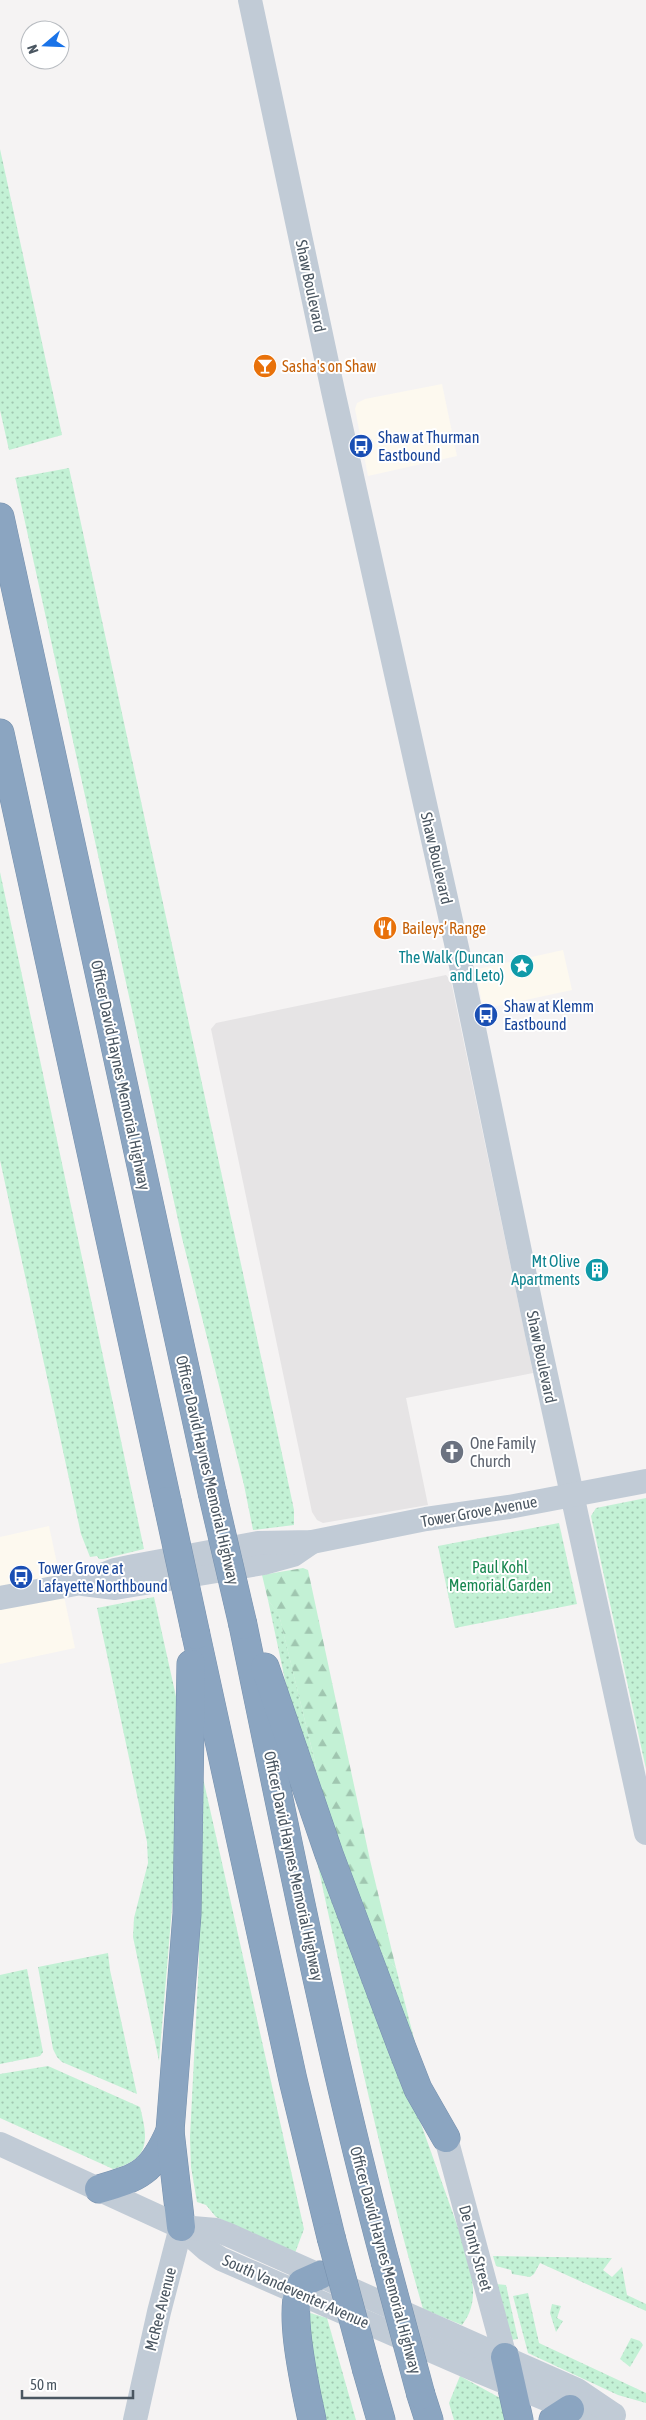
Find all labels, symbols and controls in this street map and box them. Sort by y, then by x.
north arrow [20,20,70,70]
text: N [24,43,42,56]
street label: Shaw Boulevard [292,238,330,334]
bar icon: Sasha's on Shaw [252,353,278,379]
place label: Sasha's on Shaw [282,357,377,375]
place label: Shaw at Thurman Eastbound [378,428,480,464]
bus stop icon: Shaw at Thurman Eastbound [348,433,374,459]
street label: Shaw Boulevard [418,810,456,906]
restaurant icon: Baileys’ Range [372,915,398,941]
place label: Baileys’ Range [402,919,486,938]
place label: The Walk (Duncan and Leto) [399,948,504,985]
place icon: The Walk (Duncan and Leto) [509,953,535,979]
street label: Officer David Haynes Memorial Highway [87,958,154,1192]
place label: Shaw at Klemm Eastbound [504,997,594,1033]
bus stop icon: Shaw at Klemm Eastbound [473,1002,499,1028]
place label: Mt Olive Apartments [511,1252,580,1289]
building icon: Mt Olive Apartments [584,1257,610,1283]
street label: Shaw Boulevard [523,1309,561,1405]
street label: Officer David Haynes Memorial Highway [172,1354,243,1587]
place label: One Family Church [470,1434,536,1470]
church icon: One Family Church [439,1439,465,1465]
street label: Tower Grove Avenue [419,1492,539,1530]
park label: Paul Kohl Memorial Garden [449,1558,551,1594]
place label: Tower Grove at Lafayette Northbound [38,1559,168,1596]
bus stop icon: Tower Grove at Lafayette Northbound [8,1564,34,1590]
street label: Officer David Haynes Memorial Highway [260,1749,327,1983]
street label: Officer David Haynes Memorial Highway [346,2144,425,2376]
street label: De Tonty Street [455,2203,496,2294]
street label: South Vandeventer Avenue [220,2251,372,2331]
street label: McRee Avenue [141,2265,179,2353]
scale bar [22,2368,134,2400]
text: 50 m [30,2376,57,2393]

